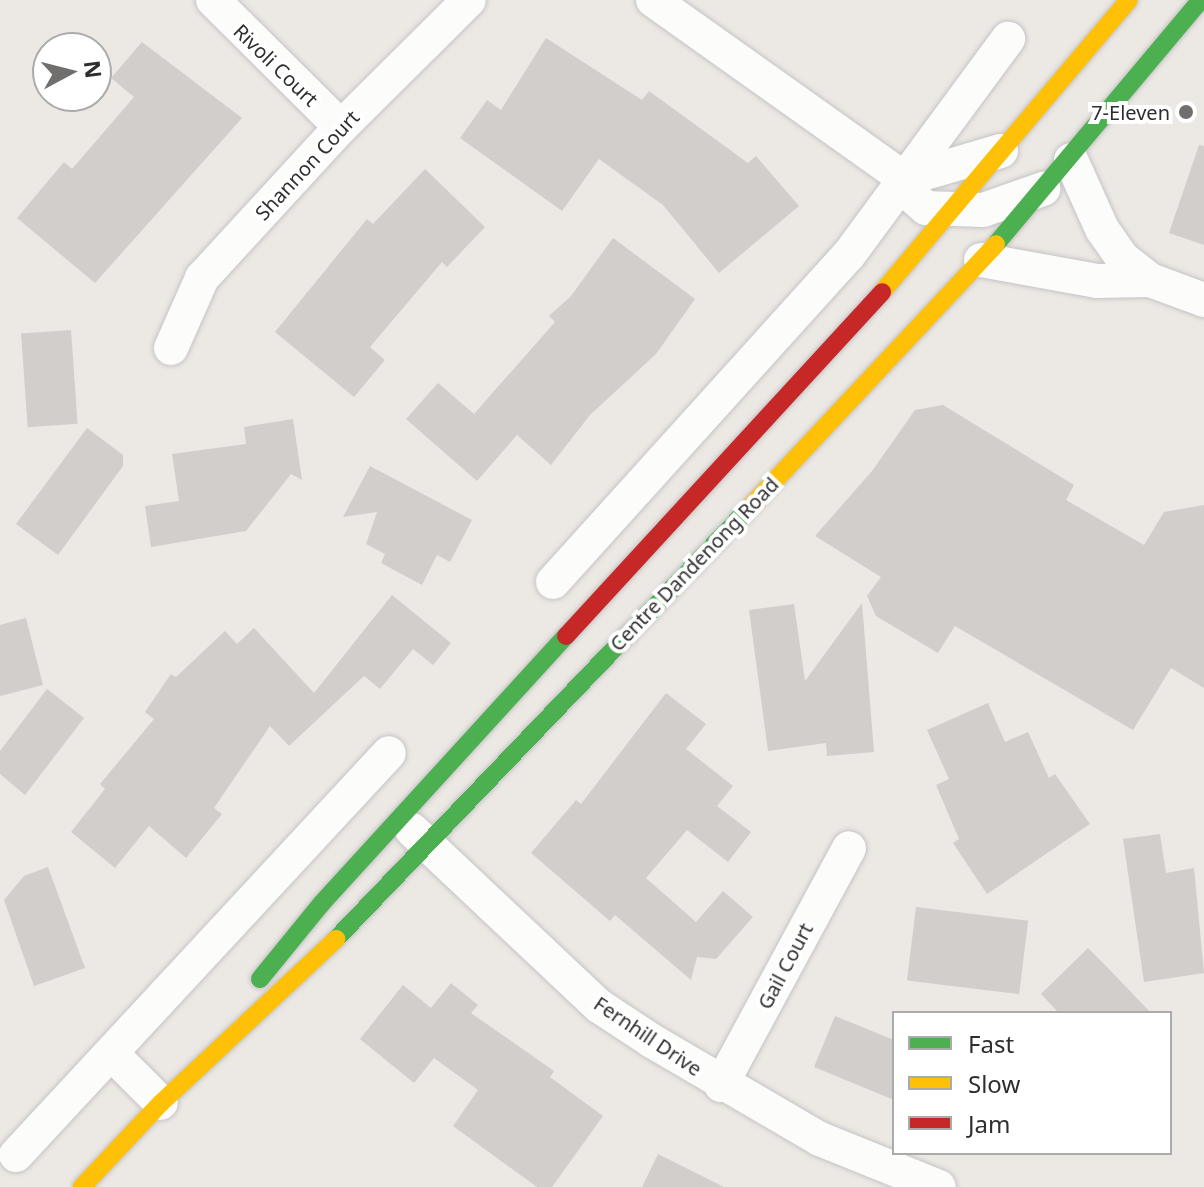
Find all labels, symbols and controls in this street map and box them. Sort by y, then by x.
street label: Rivoli Court [229,19,323,111]
north arrow [32,32,112,112]
text: N [78,59,110,80]
place label: 7-Eleven [1091,100,1170,124]
marker: 7-Eleven [1177,103,1195,121]
street label: Shannon Court [250,105,364,225]
street label: Centre Dandenong Road [605,472,783,656]
street label: Gail Court [752,919,818,1013]
street label: Fernhill Drive [590,991,706,1081]
legend [892,1011,1172,1155]
text: Fast [968,1027,1014,1060]
text: Slow [968,1067,1020,1100]
text: Jam [968,1107,1010,1140]

